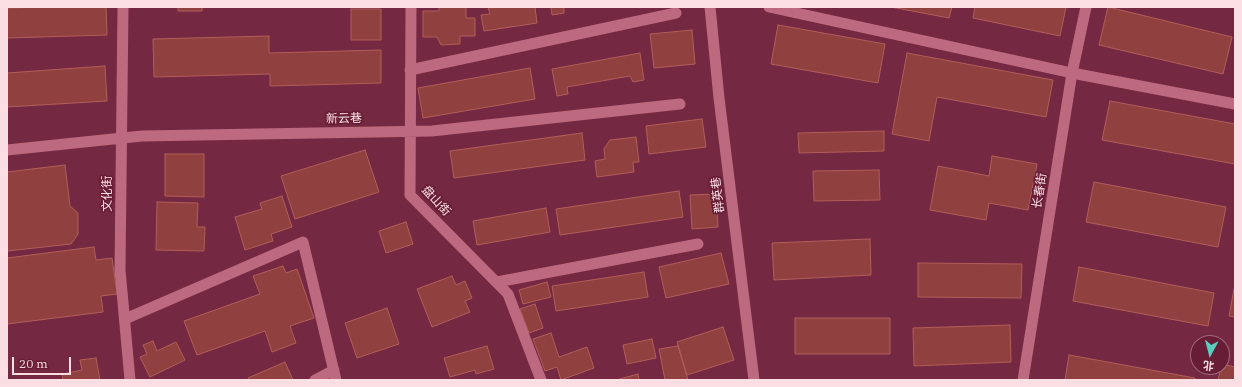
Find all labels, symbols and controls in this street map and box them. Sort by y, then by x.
street label: 新云巷 [326,111,362,127]
street label: 长春街 [1030,172,1050,210]
street label: 文化街 [101,176,115,212]
street label: 群英巷 [709,176,727,214]
street label: 盘山街 [418,183,454,219]
north arrow [1190,335,1230,375]
scale bar [14,349,73,375]
text: 20 m [19,356,48,371]
text: 北 [1202,358,1215,374]

